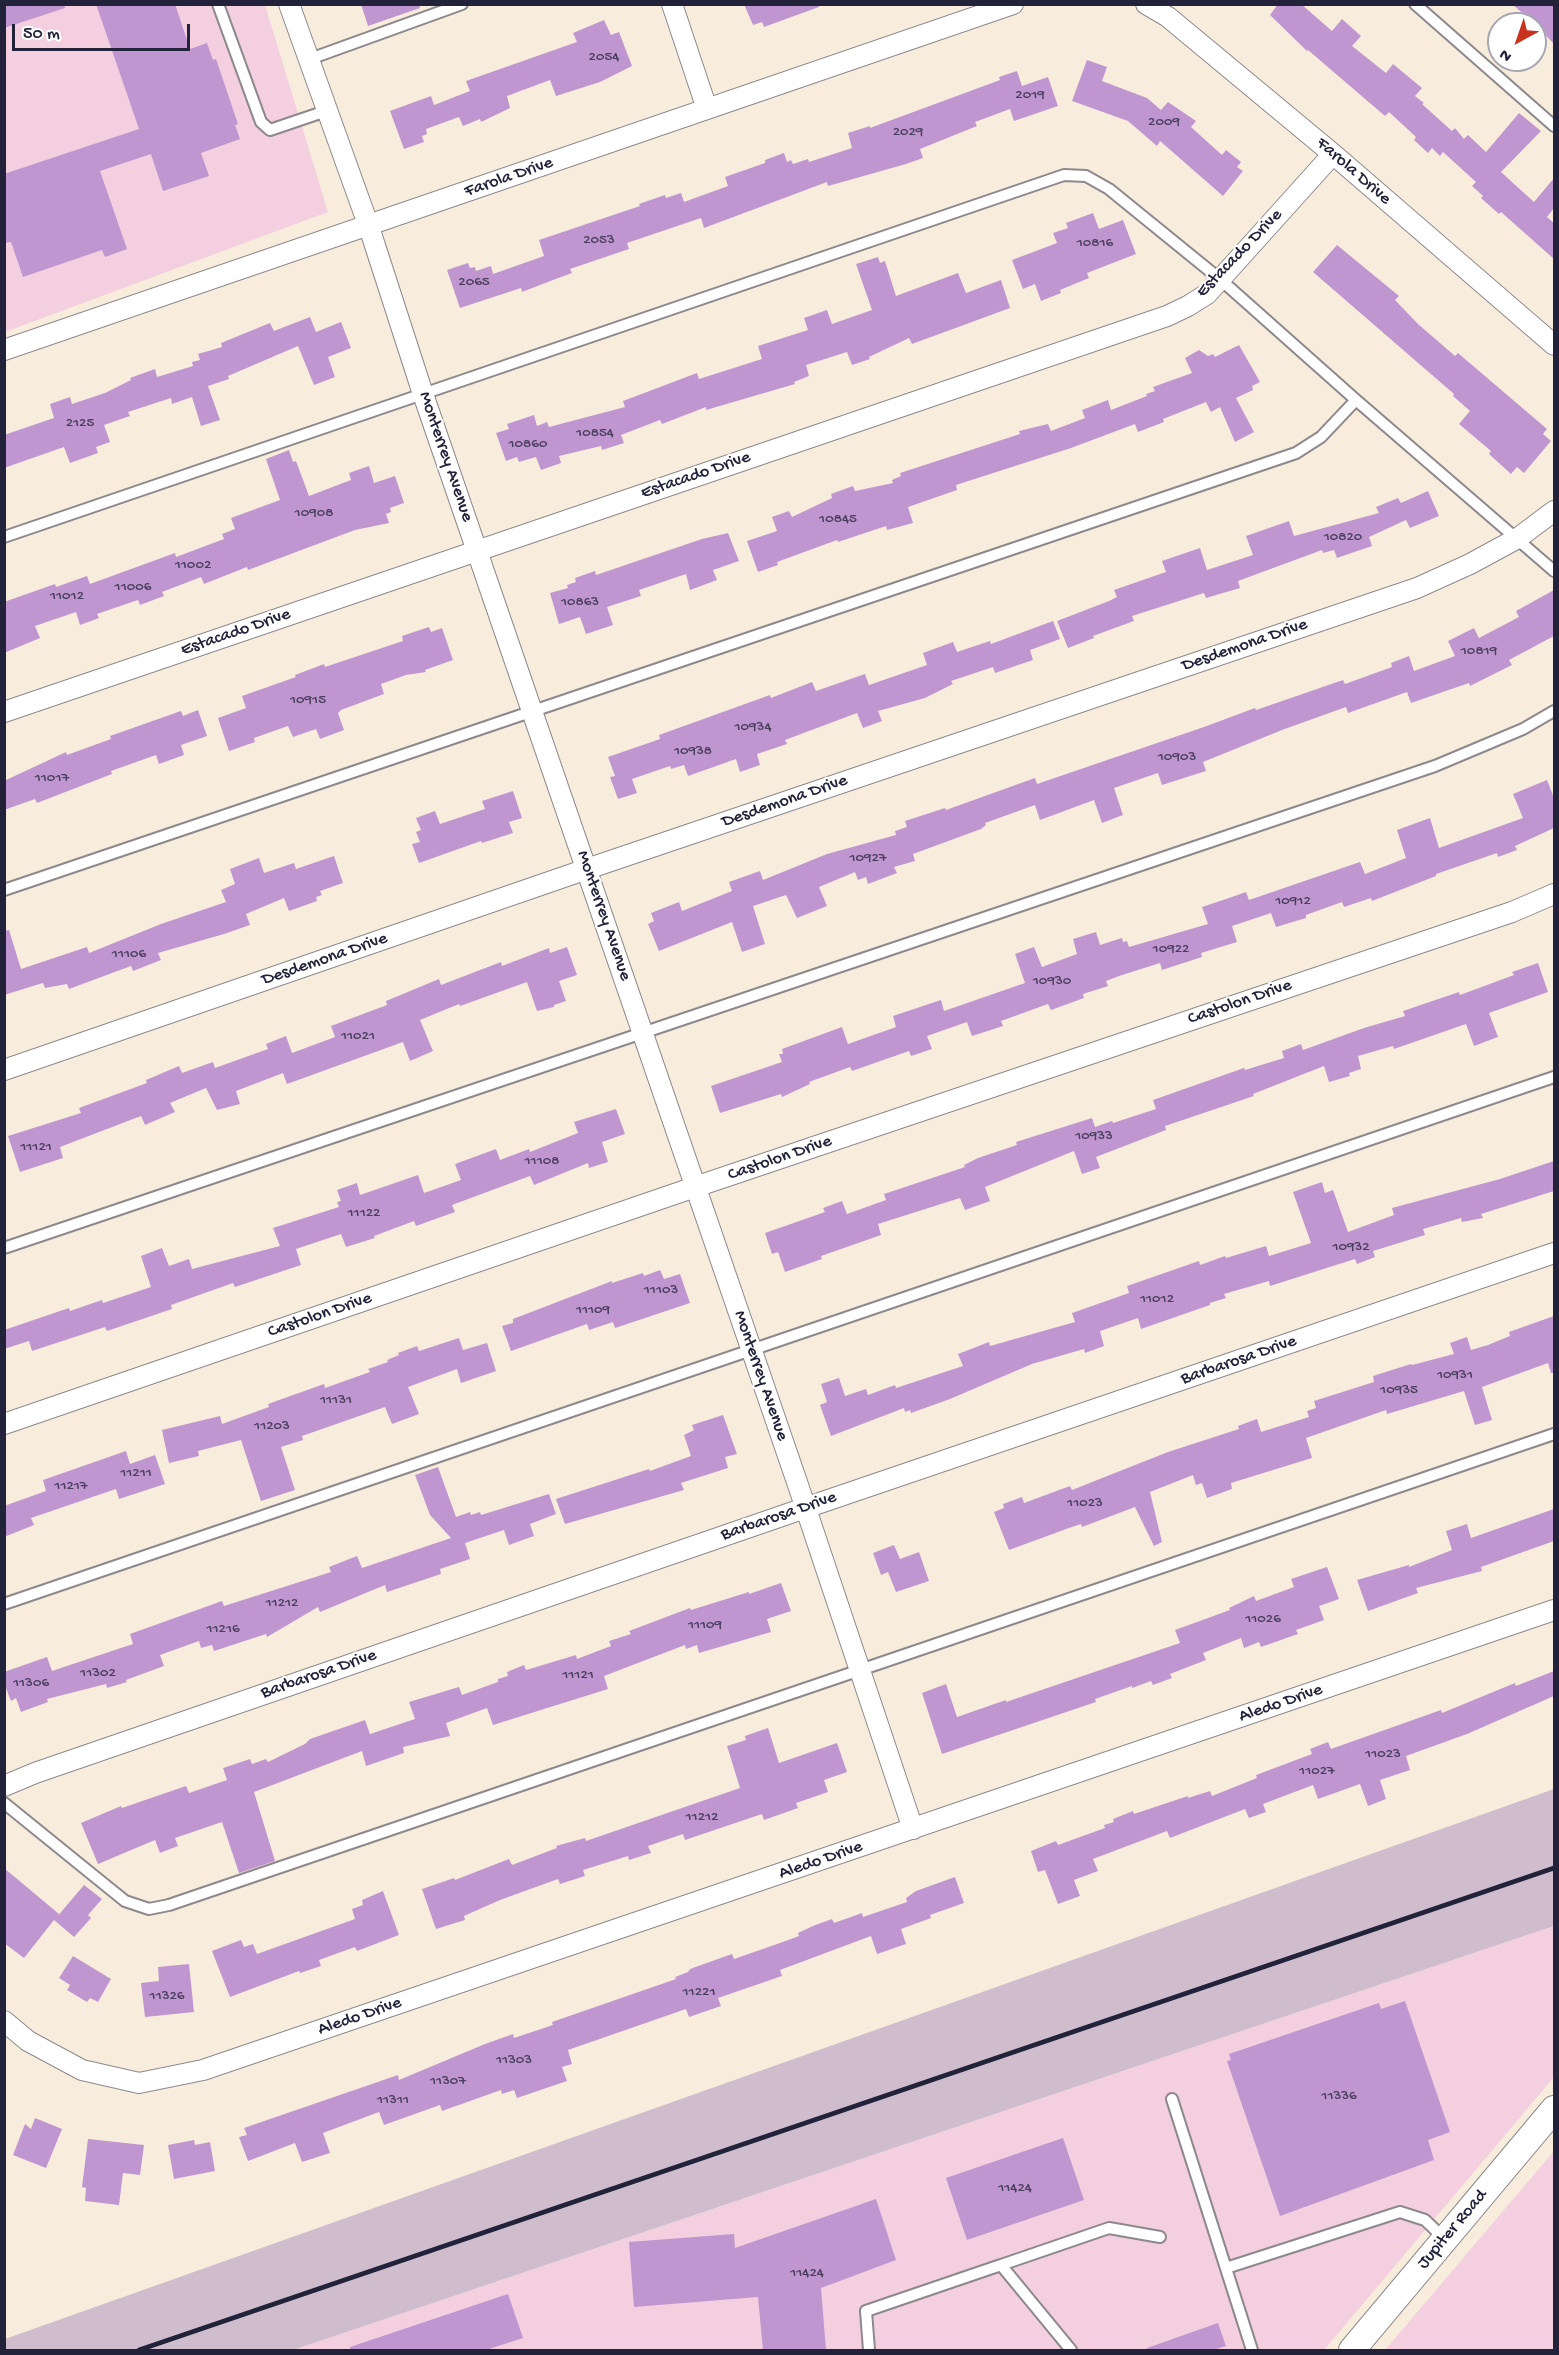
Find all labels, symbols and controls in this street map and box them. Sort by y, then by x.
scale bar [15,12,194,50]
north arrow [1487,12,1547,72]
text: 50 m [23,24,60,45]
text: N [1496,44,1517,65]
house number: 2054 [589,49,619,67]
house number: 2019 [1015,87,1045,105]
house number: 2009 [1148,114,1180,132]
house number: 2029 [893,124,923,142]
street label: Farola Drive [1311,134,1395,210]
street label: Farola Drive [462,153,556,203]
street label: Estacado Drive [1192,205,1288,303]
house number: 2053 [583,232,615,250]
house number: 10816 [1077,235,1113,253]
house number: 2065 [458,274,490,292]
street label: Monterrey Avenue [413,389,477,525]
house number: 2125 [66,415,94,433]
house number: 10854 [576,425,614,443]
house number: 10860 [509,436,547,454]
street label: Estacado Drive [638,447,754,505]
house number: 10908 [295,505,333,523]
house number: 10845 [819,511,857,529]
house number: 10820 [1324,529,1362,547]
house number: 11002 [175,557,211,575]
house number: 11006 [115,579,151,597]
house number: 11012 [50,588,84,606]
house number: 10863 [561,594,599,612]
street label: Estacado Drive [178,604,294,662]
street label: Desdemona Drive [1179,614,1311,678]
house number: 10819 [1461,643,1497,661]
house number: 10915 [290,692,326,710]
house number: 10934 [735,719,771,737]
house number: 10938 [674,743,712,761]
house number: 10903 [1158,749,1196,767]
house number: 11017 [35,770,69,788]
street label: Desdemona Drive [719,770,851,834]
street label: Monterrey Avenue [571,848,635,984]
house number: 10927 [849,850,887,868]
house number: 10912 [1275,893,1311,911]
street label: Desdemona Drive [259,928,391,992]
house number: 10922 [1153,941,1189,959]
house number: 11106 [112,946,146,964]
house number: 10930 [1033,973,1071,991]
street label: Castolon Drive [1185,975,1295,1031]
house number: 11021 [341,1028,375,1046]
house number: 10933 [1075,1128,1113,1146]
street label: Castolon Drive [725,1131,835,1187]
house number: 11121 [20,1139,52,1157]
house number: 11108 [525,1153,559,1171]
house number: 11122 [348,1205,380,1223]
house number: 10932 [1332,1239,1370,1257]
house number: 11103 [644,1282,678,1300]
street label: Castolon Drive [265,1288,375,1344]
house number: 11012 [1140,1291,1174,1309]
house number: 11109 [576,1302,610,1320]
street label: Monterrey Avenue [728,1308,792,1444]
street label: Barbarosa Drive [1178,1331,1300,1391]
house number: 10931 [1437,1367,1473,1385]
house number: 10935 [1380,1382,1418,1400]
house number: 11131 [320,1392,352,1410]
house number: 11203 [254,1418,290,1436]
house number: 11211 [120,1465,152,1483]
house number: 11217 [54,1478,88,1496]
street label: Barbarosa Drive [718,1487,840,1547]
house number: 11023 [1067,1495,1103,1513]
house number: 11212 [266,1595,298,1613]
house number: 11026 [1245,1611,1281,1629]
house number: 11109 [688,1617,722,1635]
house number: 11216 [206,1621,240,1639]
street label: Barbarosa Drive [258,1645,380,1705]
house number: 11302 [80,1665,116,1683]
house number: 11121 [562,1667,594,1685]
house number: 11306 [13,1675,49,1693]
street label: Aledo Drive [1236,1680,1326,1728]
house number: 11023 [1365,1746,1401,1764]
house number: 11027 [1299,1763,1335,1781]
house number: 11212 [686,1809,718,1827]
street label: Aledo Drive [776,1837,866,1885]
house number: 11221 [683,1984,715,2002]
house number: 11326 [150,1988,184,2006]
street label: Aledo Drive [315,1993,405,2041]
house number: 11303 [496,2052,532,2070]
house number: 11307 [430,2073,466,2091]
house number: 11336 [1321,2088,1357,2106]
house number: 11311 [377,2092,409,2110]
house number: 11424 [998,2180,1032,2198]
street label: Jupiter Road [1413,2186,1493,2274]
house number: 11424 [790,2265,824,2283]

